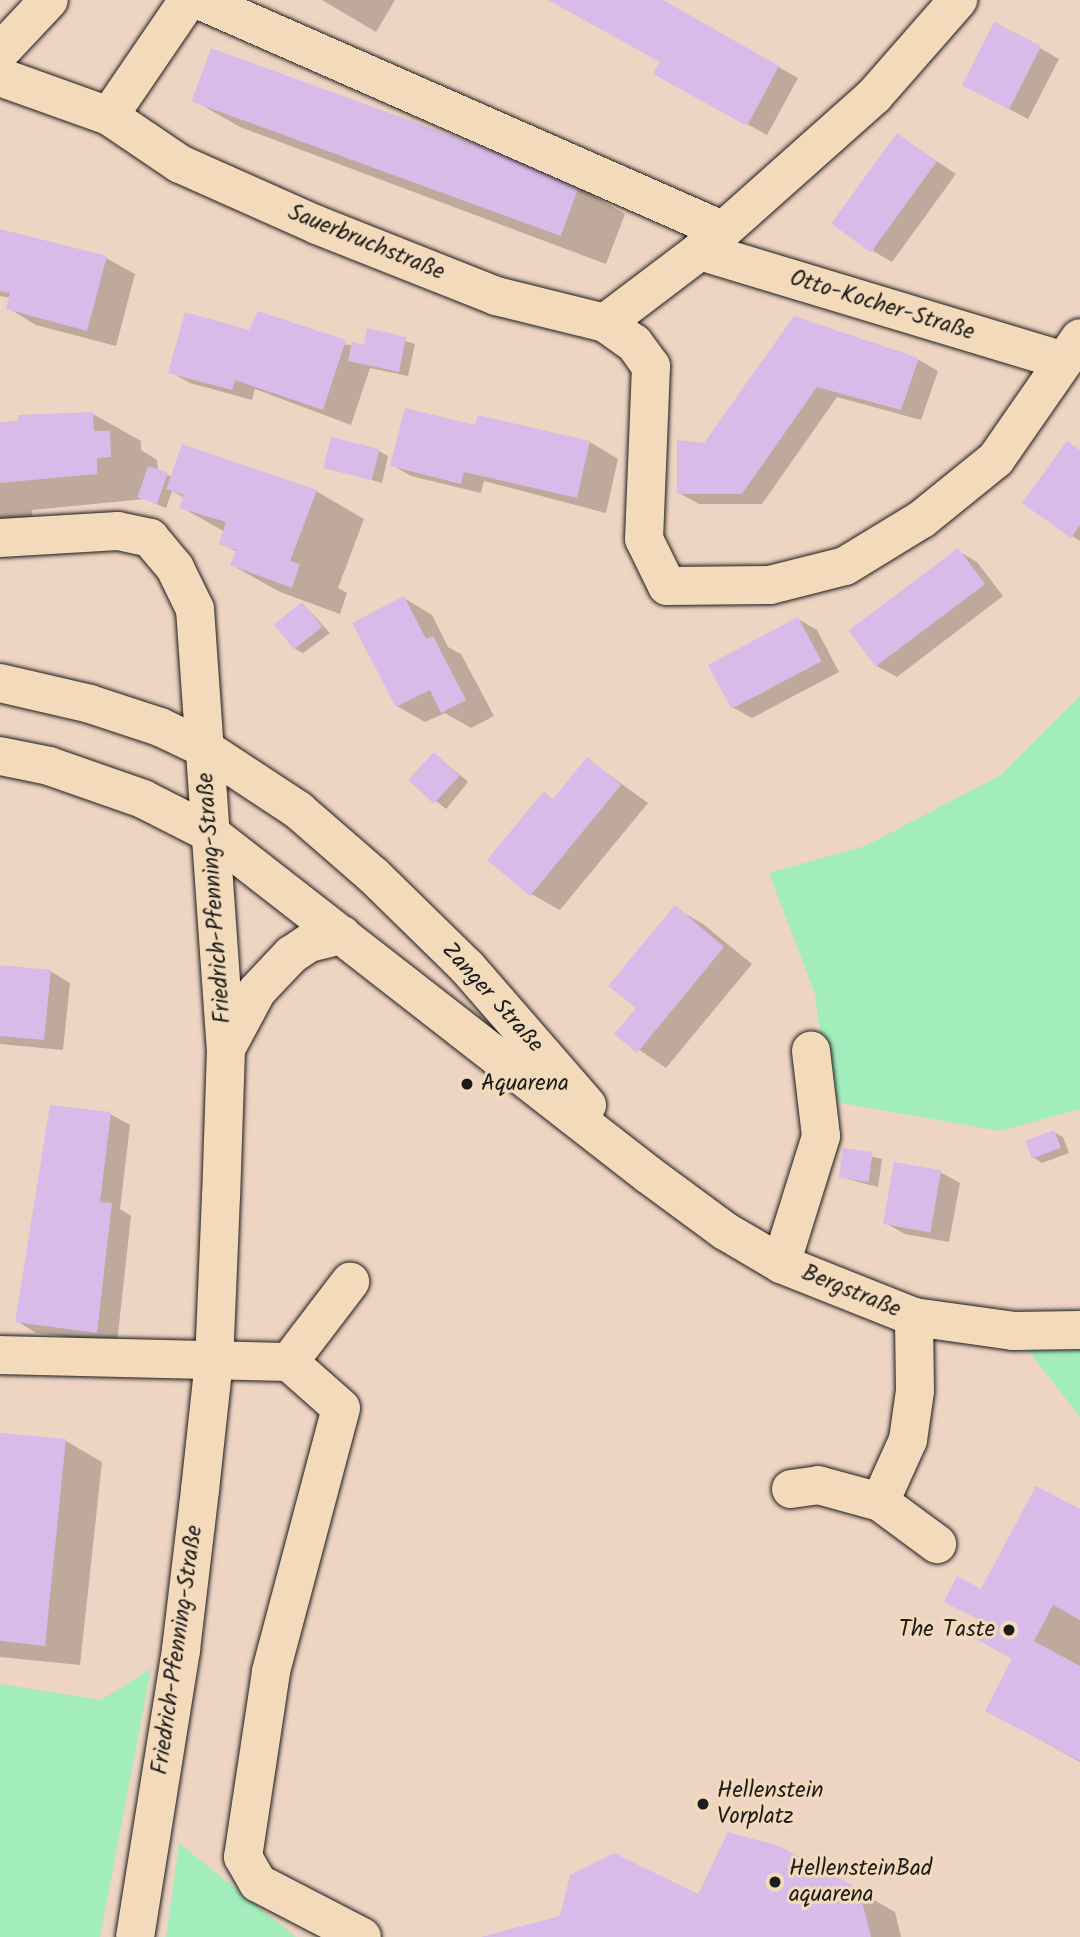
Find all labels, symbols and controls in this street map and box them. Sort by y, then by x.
street label: Sauerbruchstraße [284,199,448,287]
street label: Otto-Kocher-Straße [786,265,978,347]
street label: Friedrich-Pfenning-Straße [192,771,238,1025]
street label: Zanger Straße [435,937,549,1059]
place label: Aquarena [481,1070,569,1098]
marker: Aquarena [459,1076,475,1092]
street label: Bergstraße [797,1260,905,1324]
street label: Friedrich-Pfenning-Straße [147,1523,209,1777]
place label: The Taste [899,1616,995,1644]
marker: The Taste [1001,1622,1017,1638]
place label: Hellenstein Vorplatz [717,1777,823,1831]
marker: Hellenstein Vorplatz [695,1796,711,1812]
place label: HellensteinBad aquarena [789,1855,932,1909]
marker: HellensteinBad aquarena [767,1874,783,1890]

